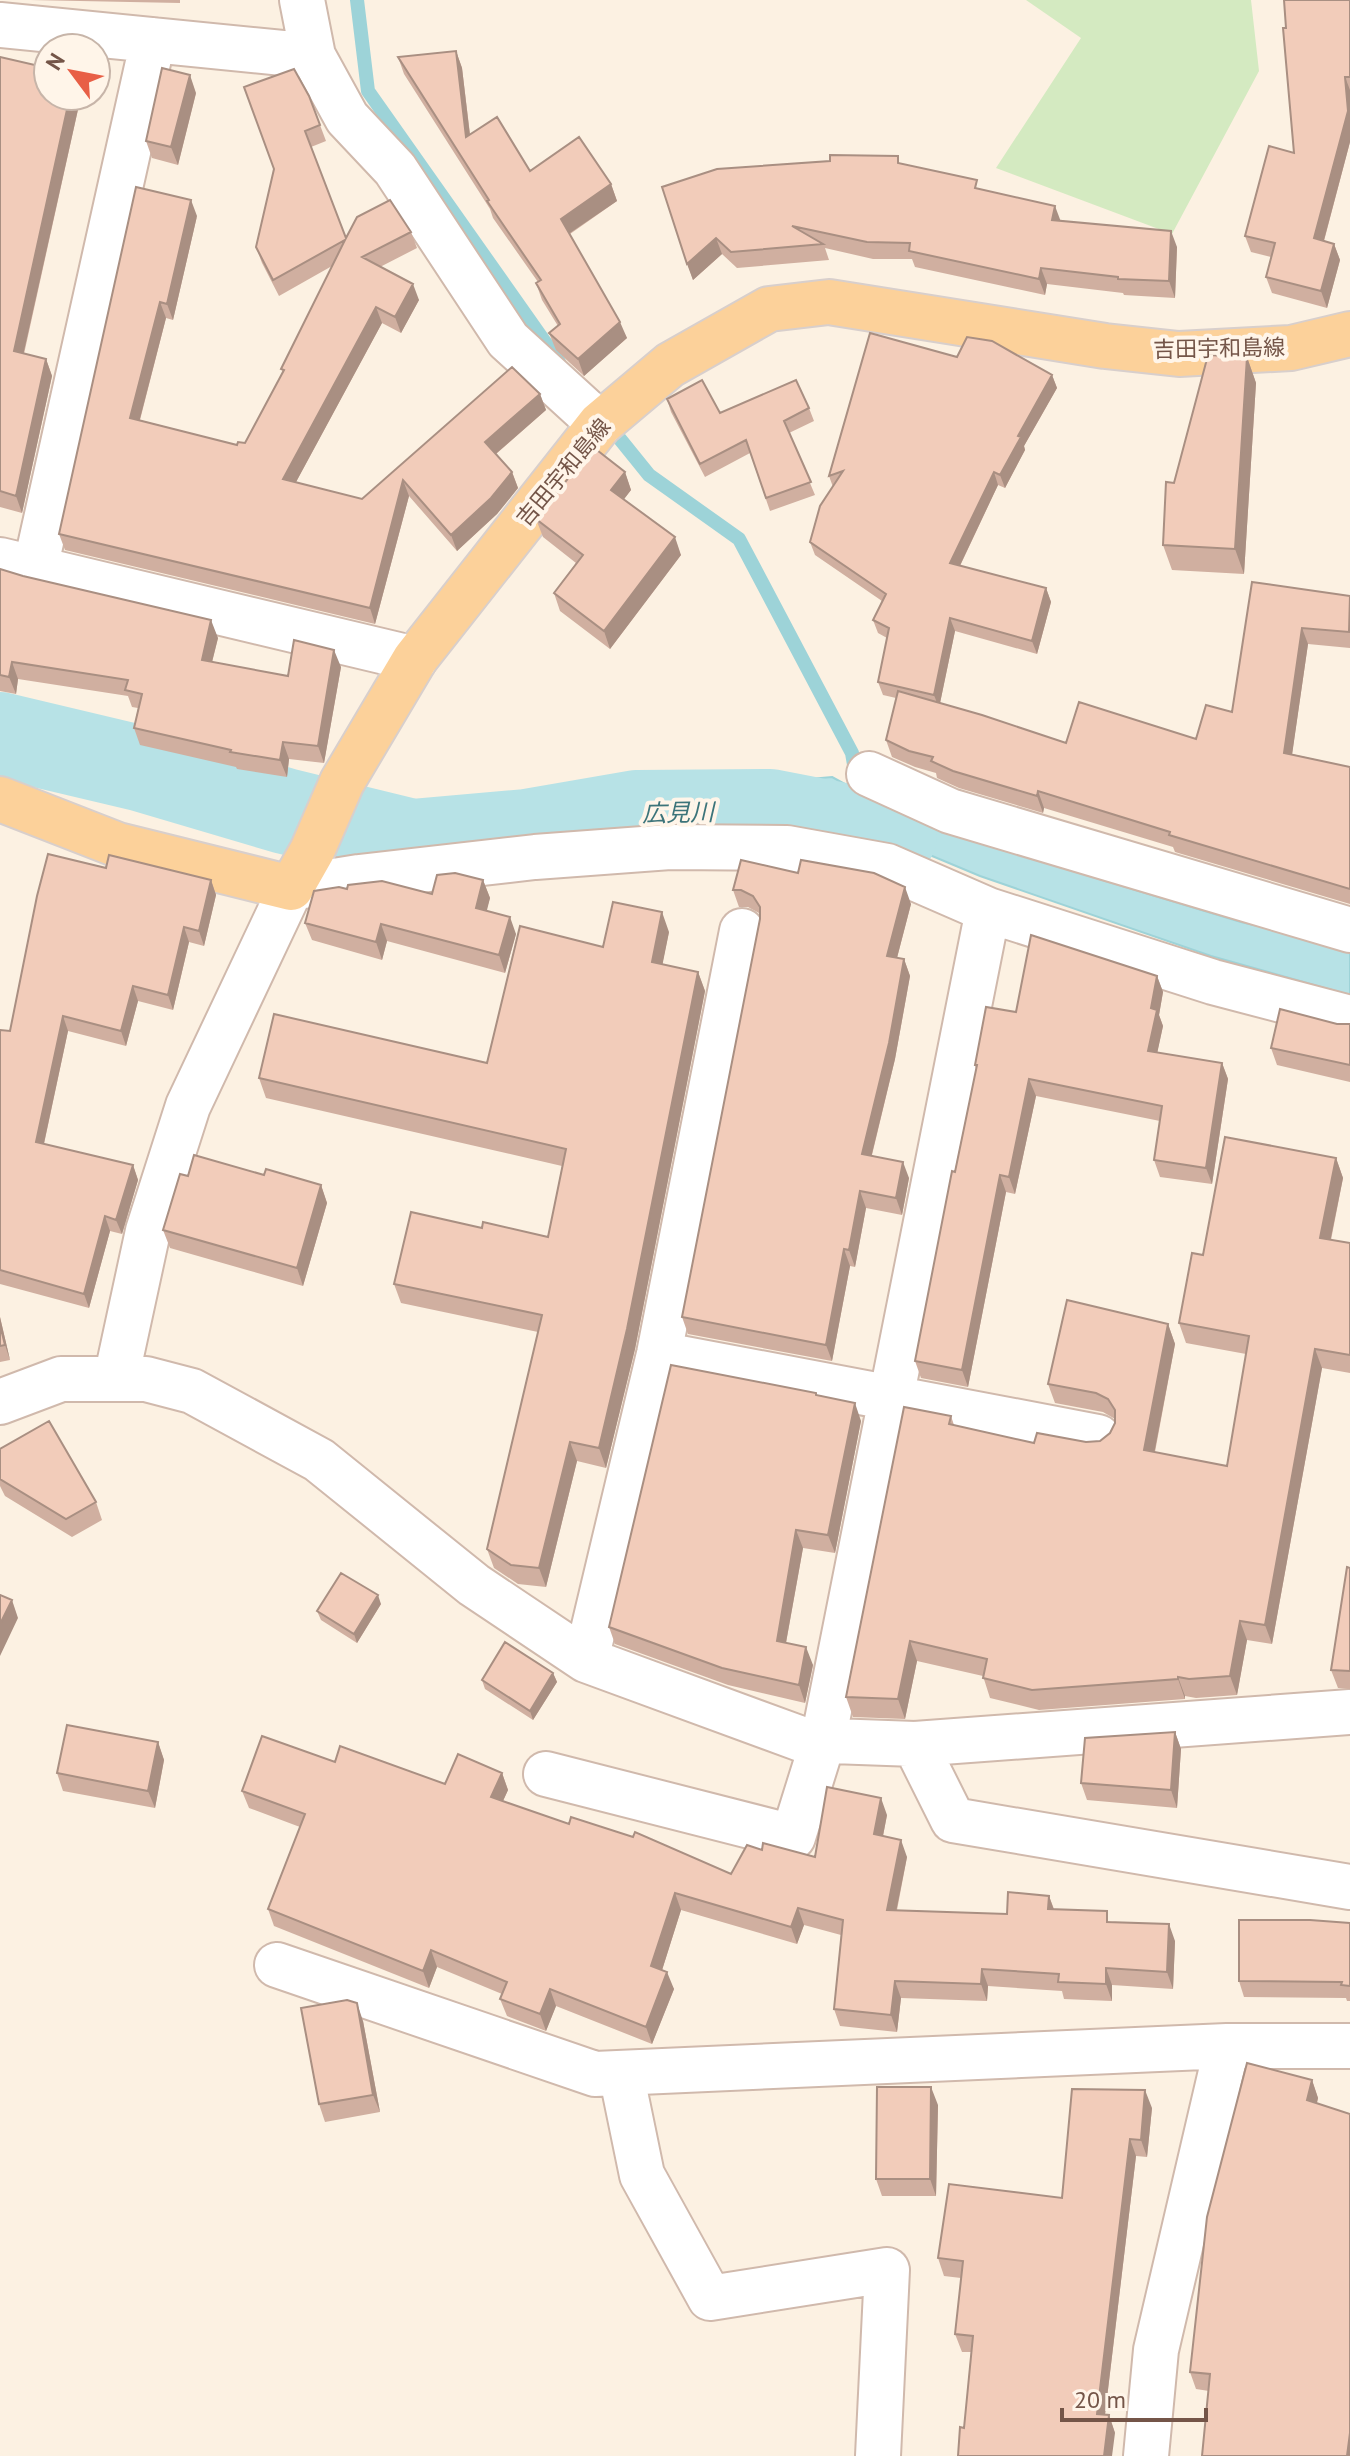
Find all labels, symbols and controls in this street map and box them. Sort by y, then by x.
north arrow [32,32,112,112]
text: N [39,48,71,75]
street label: 吉田宇和島線 [1153,333,1285,363]
street label: 吉田宇和島線 [510,412,616,532]
water label: 広見川 [642,796,717,829]
scale bar [1062,2372,1206,2422]
text: 20 m [1074,2384,1126,2415]

